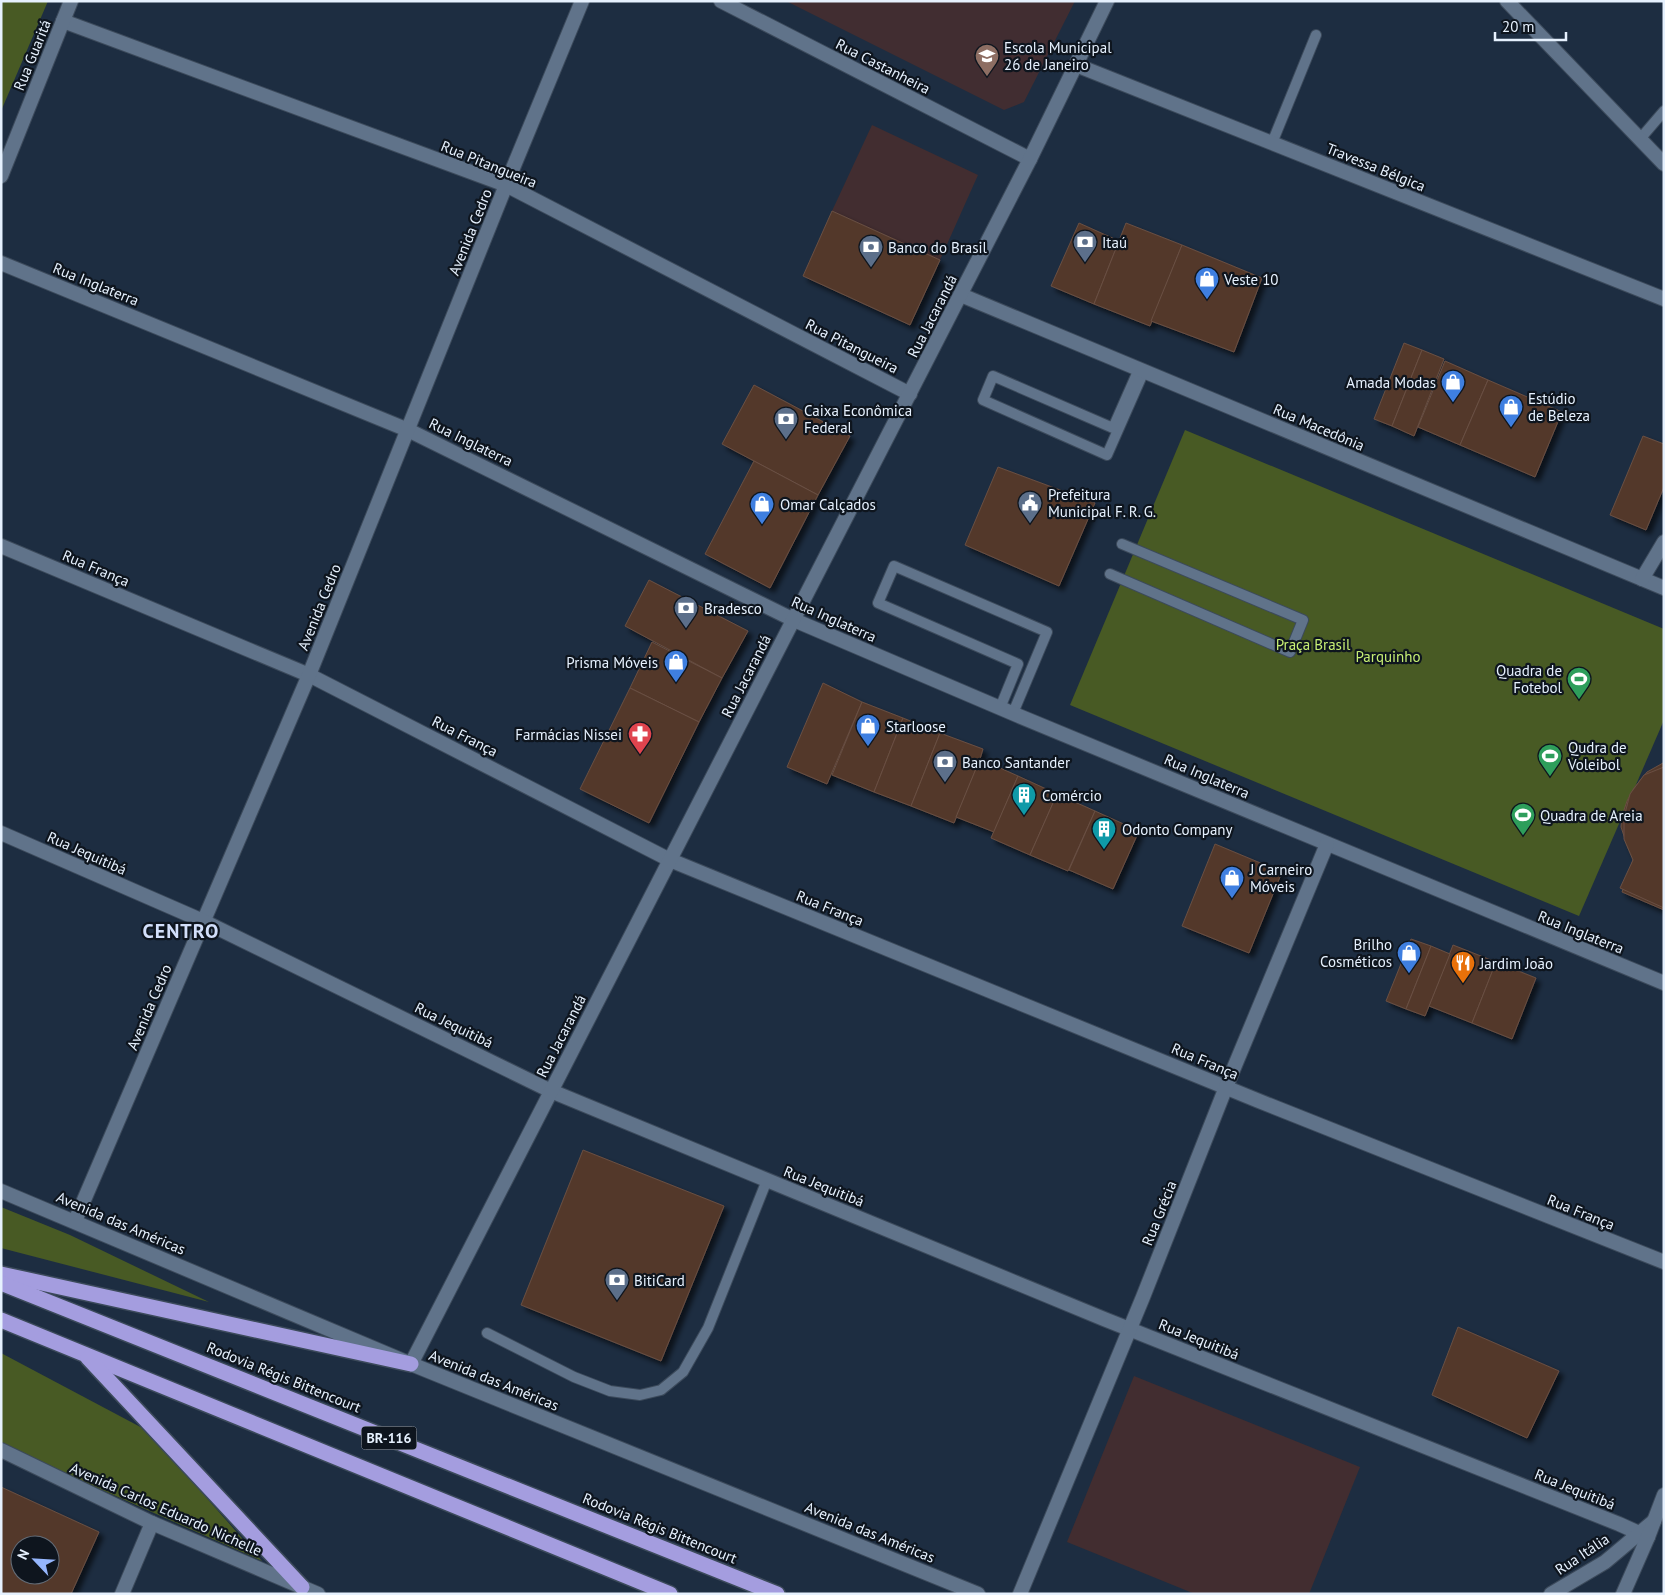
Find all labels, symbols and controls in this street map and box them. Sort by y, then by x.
scale bar [1495,10,1566,42]
street label: Rua Guaritá [9,17,55,93]
text: 20 m [1502,17,1535,36]
street label: Rua Castanheira [833,34,933,98]
place label: Escola Municipal 26 de Janeiro [1004,38,1112,74]
school or university icon: Escola Municipal 26 de Janeiro [974,43,1000,77]
street label: Rua Pitangueira [438,136,540,192]
street label: Travessa Bélgica [1324,139,1428,195]
street label: Avenida Cedro [444,186,496,278]
bank icon: Itaú [1072,229,1098,263]
place label: Itaú [1102,233,1127,252]
bank icon: Banco do Brasil [858,234,884,268]
place label: Banco do Brasil [888,238,988,257]
street label: Rua Inglaterra [50,258,142,310]
shop icon: Veste 10 [1194,266,1220,300]
place label: Veste 10 [1223,270,1278,289]
street label: Rua Jacarandá [903,271,961,361]
street label: Rua Pitangueira [802,314,902,378]
shop icon: Amada Modas [1440,369,1466,403]
place label: Amada Modas [1346,373,1436,392]
place label: Estúdio de Beleza [1528,389,1590,425]
shop icon: Estúdio de Beleza [1498,394,1524,428]
street label: Rua Macedônia [1270,399,1368,455]
place label: Caixa Econômica Federal [804,401,912,437]
bank icon: Caixa Econômica Federal [773,406,799,440]
street label: Rua Inglaterra [426,414,516,470]
place label: Prefeitura Municipal F. R. G. [1048,485,1156,521]
public building icon: Prefeitura Municipal F. R. G. [1017,490,1043,524]
shop icon: Omar Calçados [749,491,775,525]
place label: Omar Calçados [780,495,876,514]
street label: Rua França [60,545,132,591]
street label: Avenida Cedro [293,561,345,653]
street label: Rua Inglaterra [789,592,879,646]
bank icon: Bradesco [673,595,699,629]
place label: Bradesco [704,599,762,618]
street label: Rua Jacarandá [717,631,775,721]
park label: Praça Brasil [1276,635,1351,654]
park label: Parquinho [1355,647,1421,666]
shop icon: Prisma Móveis [663,649,689,683]
place label: Prisma Móveis [566,653,658,672]
place label: Quadra de Fotebol [1496,661,1563,697]
sports icon: Quadra de Fotebol [1566,666,1592,700]
street label: Rua França [429,711,501,761]
shop icon: Starloose [855,713,881,747]
place label: Starloose [886,717,946,736]
pharmacy icon: Farmácias Nissei [627,721,653,755]
place label: Farmácias Nissei [515,725,622,744]
place label: Qudra de Voleibol [1567,738,1627,774]
sports icon: Qudra de Voleibol [1537,743,1563,777]
bank icon: Banco Santander [932,749,958,783]
street label: Rua Inglaterra [1161,749,1253,803]
place label: Banco Santander [962,753,1070,772]
building icon: Comércio [1011,782,1037,816]
place label: Comércio [1042,786,1102,805]
sports icon: Quadra de Areia [1510,802,1536,836]
place label: Quadra de Areia [1540,806,1643,825]
building icon: Odonto Company [1091,816,1117,850]
place label: Odonto Company [1122,820,1233,839]
street label: Rua Jequitibá [44,827,130,879]
place label: J Carneiro Móveis [1249,860,1312,896]
shop icon: J Carneiro Móveis [1219,865,1245,899]
street label: Rua França [794,886,866,930]
street label: Rua Inglaterra [1535,906,1627,958]
district label: CENTRO [143,918,219,944]
place label: Brilho Cosméticos [1320,935,1392,971]
shop icon: Brilho Cosméticos [1396,940,1422,974]
restaurant icon: Jardim João [1450,950,1476,984]
place label: Jardim João [1479,954,1553,973]
street label: Avenida Cedro [122,961,176,1053]
street label: Rua Jacarandá [532,991,590,1081]
street label: Rua Jequitibá [412,998,496,1052]
street label: Rua França [1169,1038,1241,1084]
street label: Rua Jequitibá [781,1161,867,1211]
street label: Rua Grécia [1137,1178,1181,1248]
street label: Avenida das Américas [54,1187,188,1259]
street label: Rua França [1545,1190,1617,1234]
bank icon: BitiCard [604,1267,630,1301]
place label: BitiCard [634,1271,685,1290]
street label: Rua Jequitibá [1156,1314,1242,1364]
street label: Rodovia Régis Bittencourt [204,1337,364,1417]
street label: Avenida das Américas [426,1345,562,1415]
road number: BR-116 [362,1426,416,1450]
street label: Avenida Carlos Eduardo Nichelle [67,1458,265,1560]
street label: Rua Jequitibá [1532,1464,1618,1514]
street label: Rodovia Régis Bittencourt [580,1488,740,1568]
street label: Avenida das Américas [802,1497,938,1567]
street label: Rua Itália [1551,1529,1613,1579]
north arrow [10,1535,60,1585]
text: N [13,1547,33,1562]

